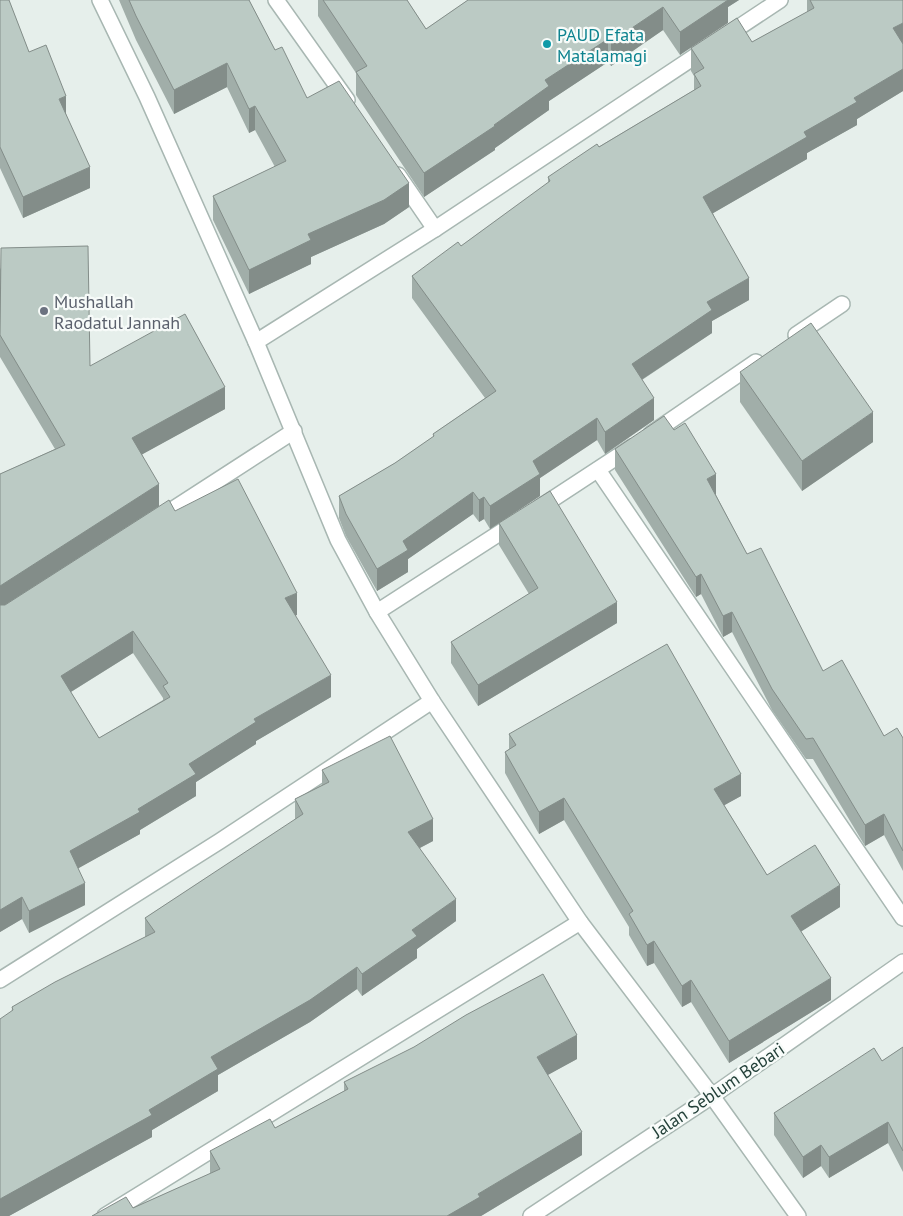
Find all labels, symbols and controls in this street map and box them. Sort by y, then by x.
place label: PAUD Efata Matalamagi [557,23,647,67]
marker: PAUD Efata Matalamagi [541,38,553,50]
place label: Mushallah Raodatul Jannah [54,290,180,334]
marker: Mushallah Raodatul Jannah [38,305,50,317]
street label: Jalan Seblum Bebari [646,1037,789,1143]

